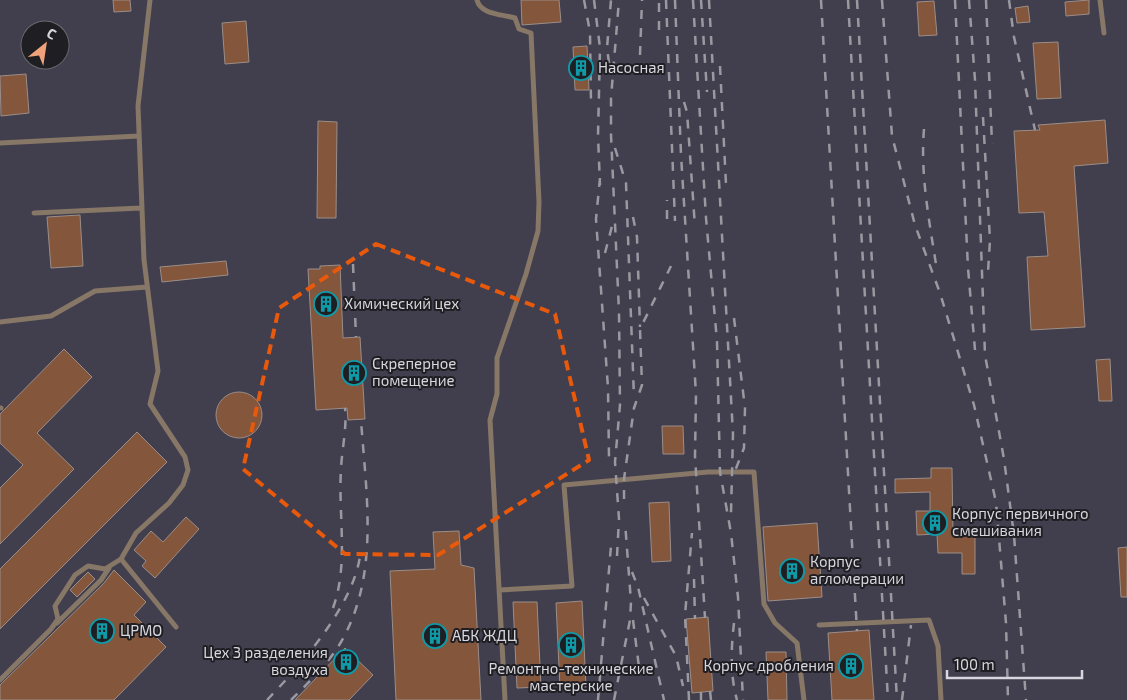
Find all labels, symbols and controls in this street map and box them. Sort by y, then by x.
north arrow [20,20,70,70]
text: С [44,24,60,43]
building icon: Насосная [568,55,594,81]
place label: Насосная [598,58,665,76]
building icon: Химический цех [313,291,339,317]
place label: Химический цех [344,294,459,312]
place label: Скреперное помещение [372,354,456,389]
building icon: Скреперное помещение [341,360,367,386]
place label: Корпус первичного смешивания [952,504,1089,539]
building icon: Корпус первичного смешивания [922,510,948,536]
place label: Корпус агломерации [810,552,904,587]
building icon: Корпус агломерации [779,558,805,584]
building icon: ЦРМО [89,618,115,644]
place label: ЦРМО [120,621,162,639]
building icon: АБК ЖДЦ [422,623,448,649]
place label: АБК ЖДЦ [452,626,517,644]
building icon: Ремонтно-технические мастерские [558,632,584,658]
place label: Цех 3 разделения воздуха [203,643,328,679]
scale bar [947,648,1082,680]
building icon: Цех 3 разделения воздуха [333,649,359,675]
building icon: Корпус дробления [838,653,864,679]
text: 100 m [954,655,995,673]
place label: Корпус дробления [704,656,834,675]
place label: Ремонтно-технические мастерские [488,659,654,694]

